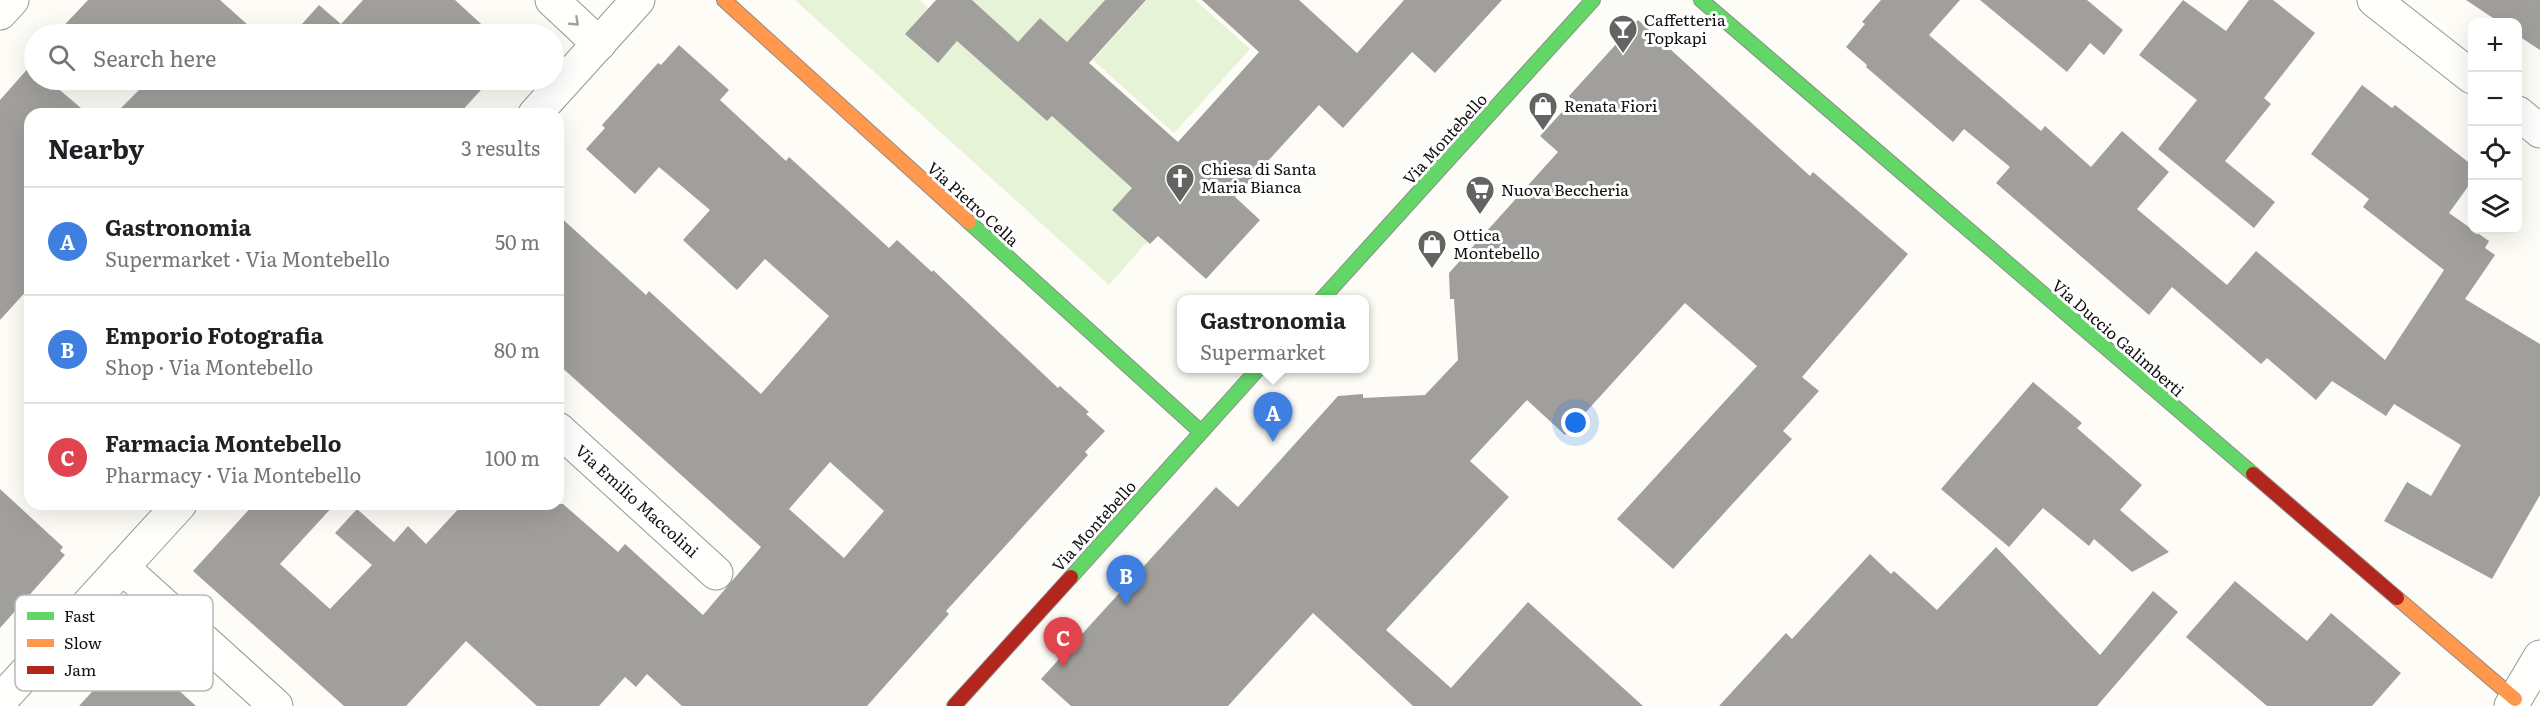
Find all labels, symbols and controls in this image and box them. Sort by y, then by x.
place label: Caffetteria Topkapi [1644,7,1726,49]
bar icon: Caffetteria Topkapi [1607,13,1639,55]
one-way arrow [569,15,579,26]
map controls [2468,18,2522,234]
button: + [2468,18,2522,72]
search box [24,24,564,90]
icon: search [45,41,78,74]
text: Search here [93,41,216,74]
button: − [2468,72,2522,126]
street label: Via Montebello [1397,87,1492,189]
shop icon: Renata Fiori [1527,90,1559,132]
place label: Renata Fiori [1564,93,1657,117]
button: locate [2468,126,2522,180]
text: Nearby [48,128,144,167]
text: 3 results [461,132,540,162]
street label: Via Pietro Cella [922,155,1025,251]
place label: Chiesa di Santa Maria Bianca [1201,156,1317,198]
church icon: Chiesa di Santa Maria Bianca [1164,162,1196,204]
supermarket icon: Nuova Beccheria [1464,174,1496,216]
place label: Nuova Beccheria [1501,177,1629,201]
button: layers [2468,180,2522,234]
text: Gastronomia [105,210,251,243]
place label: Ottica Montebello [1453,222,1540,264]
text: A [60,226,75,256]
text: 50 m [495,226,540,256]
shop icon: Ottica Montebello [1416,228,1448,270]
text: Supermarket · Via Montebello [105,243,390,273]
street label: Via Duccio Galimberti [2047,273,2190,402]
popup [1177,295,1369,373]
text: Gastronomia [1200,303,1346,336]
text: Emporio Fotografia [105,318,323,351]
text: B [61,334,74,364]
text: 80 m [494,334,540,364]
text: Supermarket [1200,336,1326,366]
text: Shop · Via Montebello [105,351,313,381]
pin: A [1254,392,1292,442]
your location [1561,408,1590,437]
text: Farmacia Montebello [105,426,341,459]
street label: Via Emilio Maccolini [571,438,705,562]
text: C [60,442,75,472]
text: 100 m [485,442,540,472]
text: Pharmacy · Via Montebello [105,459,361,489]
street label: Via Montebello [1046,474,1141,576]
pin: B [1106,556,1146,605]
legend [15,595,213,691]
text: Fast [64,603,96,627]
pin: C [1044,618,1082,667]
text: Slow [64,630,102,654]
text: Jam [64,657,97,681]

